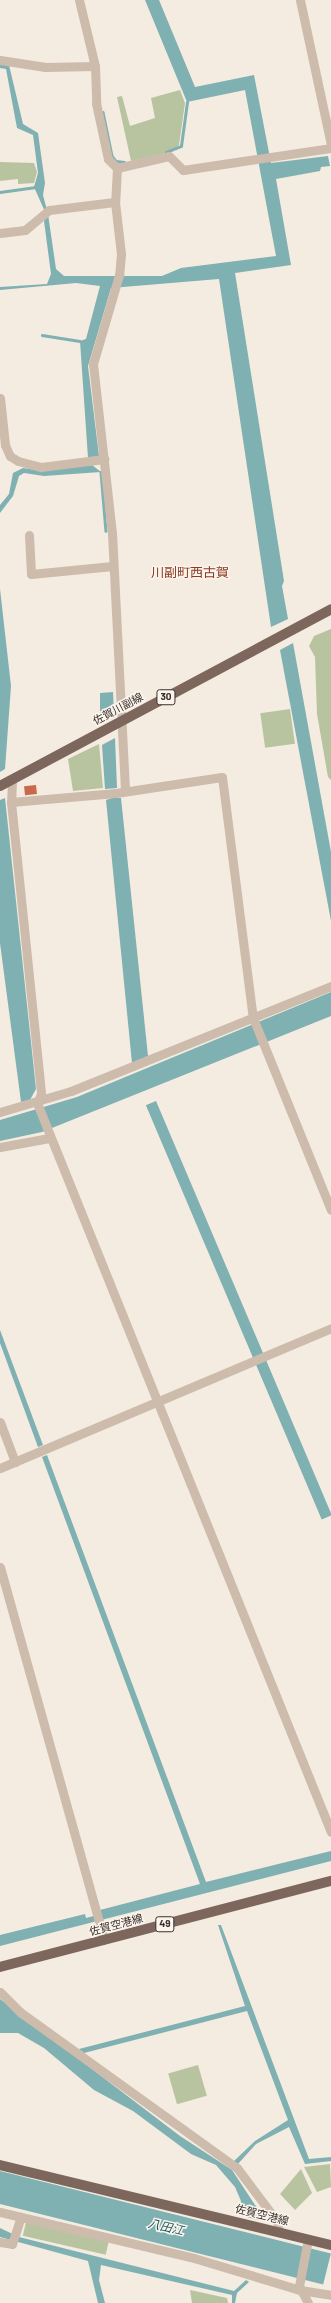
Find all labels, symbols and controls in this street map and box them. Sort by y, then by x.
district label: 川副町西古賀 [151,564,229,580]
road number: 30 [156,689,176,705]
street label: 佐賀川副線 [91,690,145,728]
street label: 佐賀空港線 [88,1912,144,1938]
road number: 49 [155,1916,175,1932]
street label: 佐賀空港線 [234,2202,290,2228]
water label: 八田江 [147,2216,185,2238]

